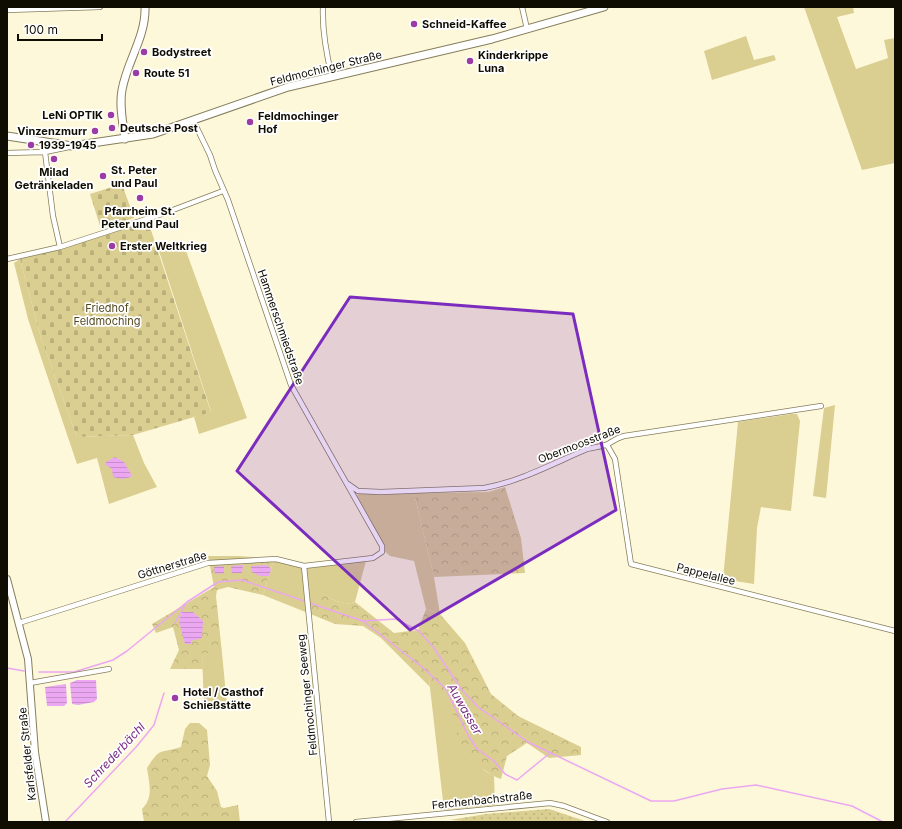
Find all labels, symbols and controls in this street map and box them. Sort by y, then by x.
scale bar [18,16,102,42]
place label: Schneid-Kaffee [422,17,507,31]
marker: Schneid-Kaffee [409,19,419,29]
text: 100 m [24,22,58,37]
place label: Bodystreet [152,45,211,59]
marker: Bodystreet [139,47,149,57]
street label: Feldmochinger Straße [269,47,383,89]
place label: Kinderkrippe Luna [478,48,549,75]
marker: Kinderkrippe Luna [465,56,475,66]
place label: Route 51 [144,66,190,80]
marker: Route 51 [131,68,141,78]
place label: LeNi OPTIK [42,108,103,122]
place label: Feldmochinger Hof [258,109,339,136]
marker: LeNi OPTIK [106,110,116,120]
marker: Feldmochinger Hof [245,117,255,127]
place label: Deutsche Post [120,121,198,135]
marker: Deutsche Post [107,123,117,133]
place label: Vinzenzmurr [17,124,88,138]
marker: Vinzenzmurr [90,126,100,136]
place label: 1939-1945 [39,138,97,152]
marker: 1939-1945 [26,140,36,150]
marker: Milad Getränkeladen [49,154,59,164]
place label: St. Peter und Paul [111,163,157,190]
place label: Milad Getränkeladen [15,165,94,192]
marker: St. Peter und Paul [98,171,108,181]
marker: Pfarrheim St. Peter und Paul [135,193,145,203]
place label: Pfarrheim St. Peter und Paul [101,204,179,231]
place label: Erster Weltkrieg [120,239,207,253]
marker: Erster Weltkrieg [107,241,117,251]
street label: Hammerschmiedstraße [255,267,307,387]
park label: Friedhof Feldmoching [74,301,140,328]
street label: Obermoosstraße [536,422,622,466]
street label: Göttnerstraße [136,548,208,582]
street label: Pappelallee [675,560,737,588]
street label: Feldmochinger Seeweg [294,634,320,756]
water label: Auwasser [444,680,486,738]
place label: Hotel / Gasthof Schießstätte [183,685,264,712]
marker: Hotel / Gasthof Schießstätte [170,693,180,703]
street label: Karlsfelder Straße [15,707,39,801]
water label: Schrederbächl [80,719,148,791]
street label: Ferchenbachstraße [431,788,533,812]

